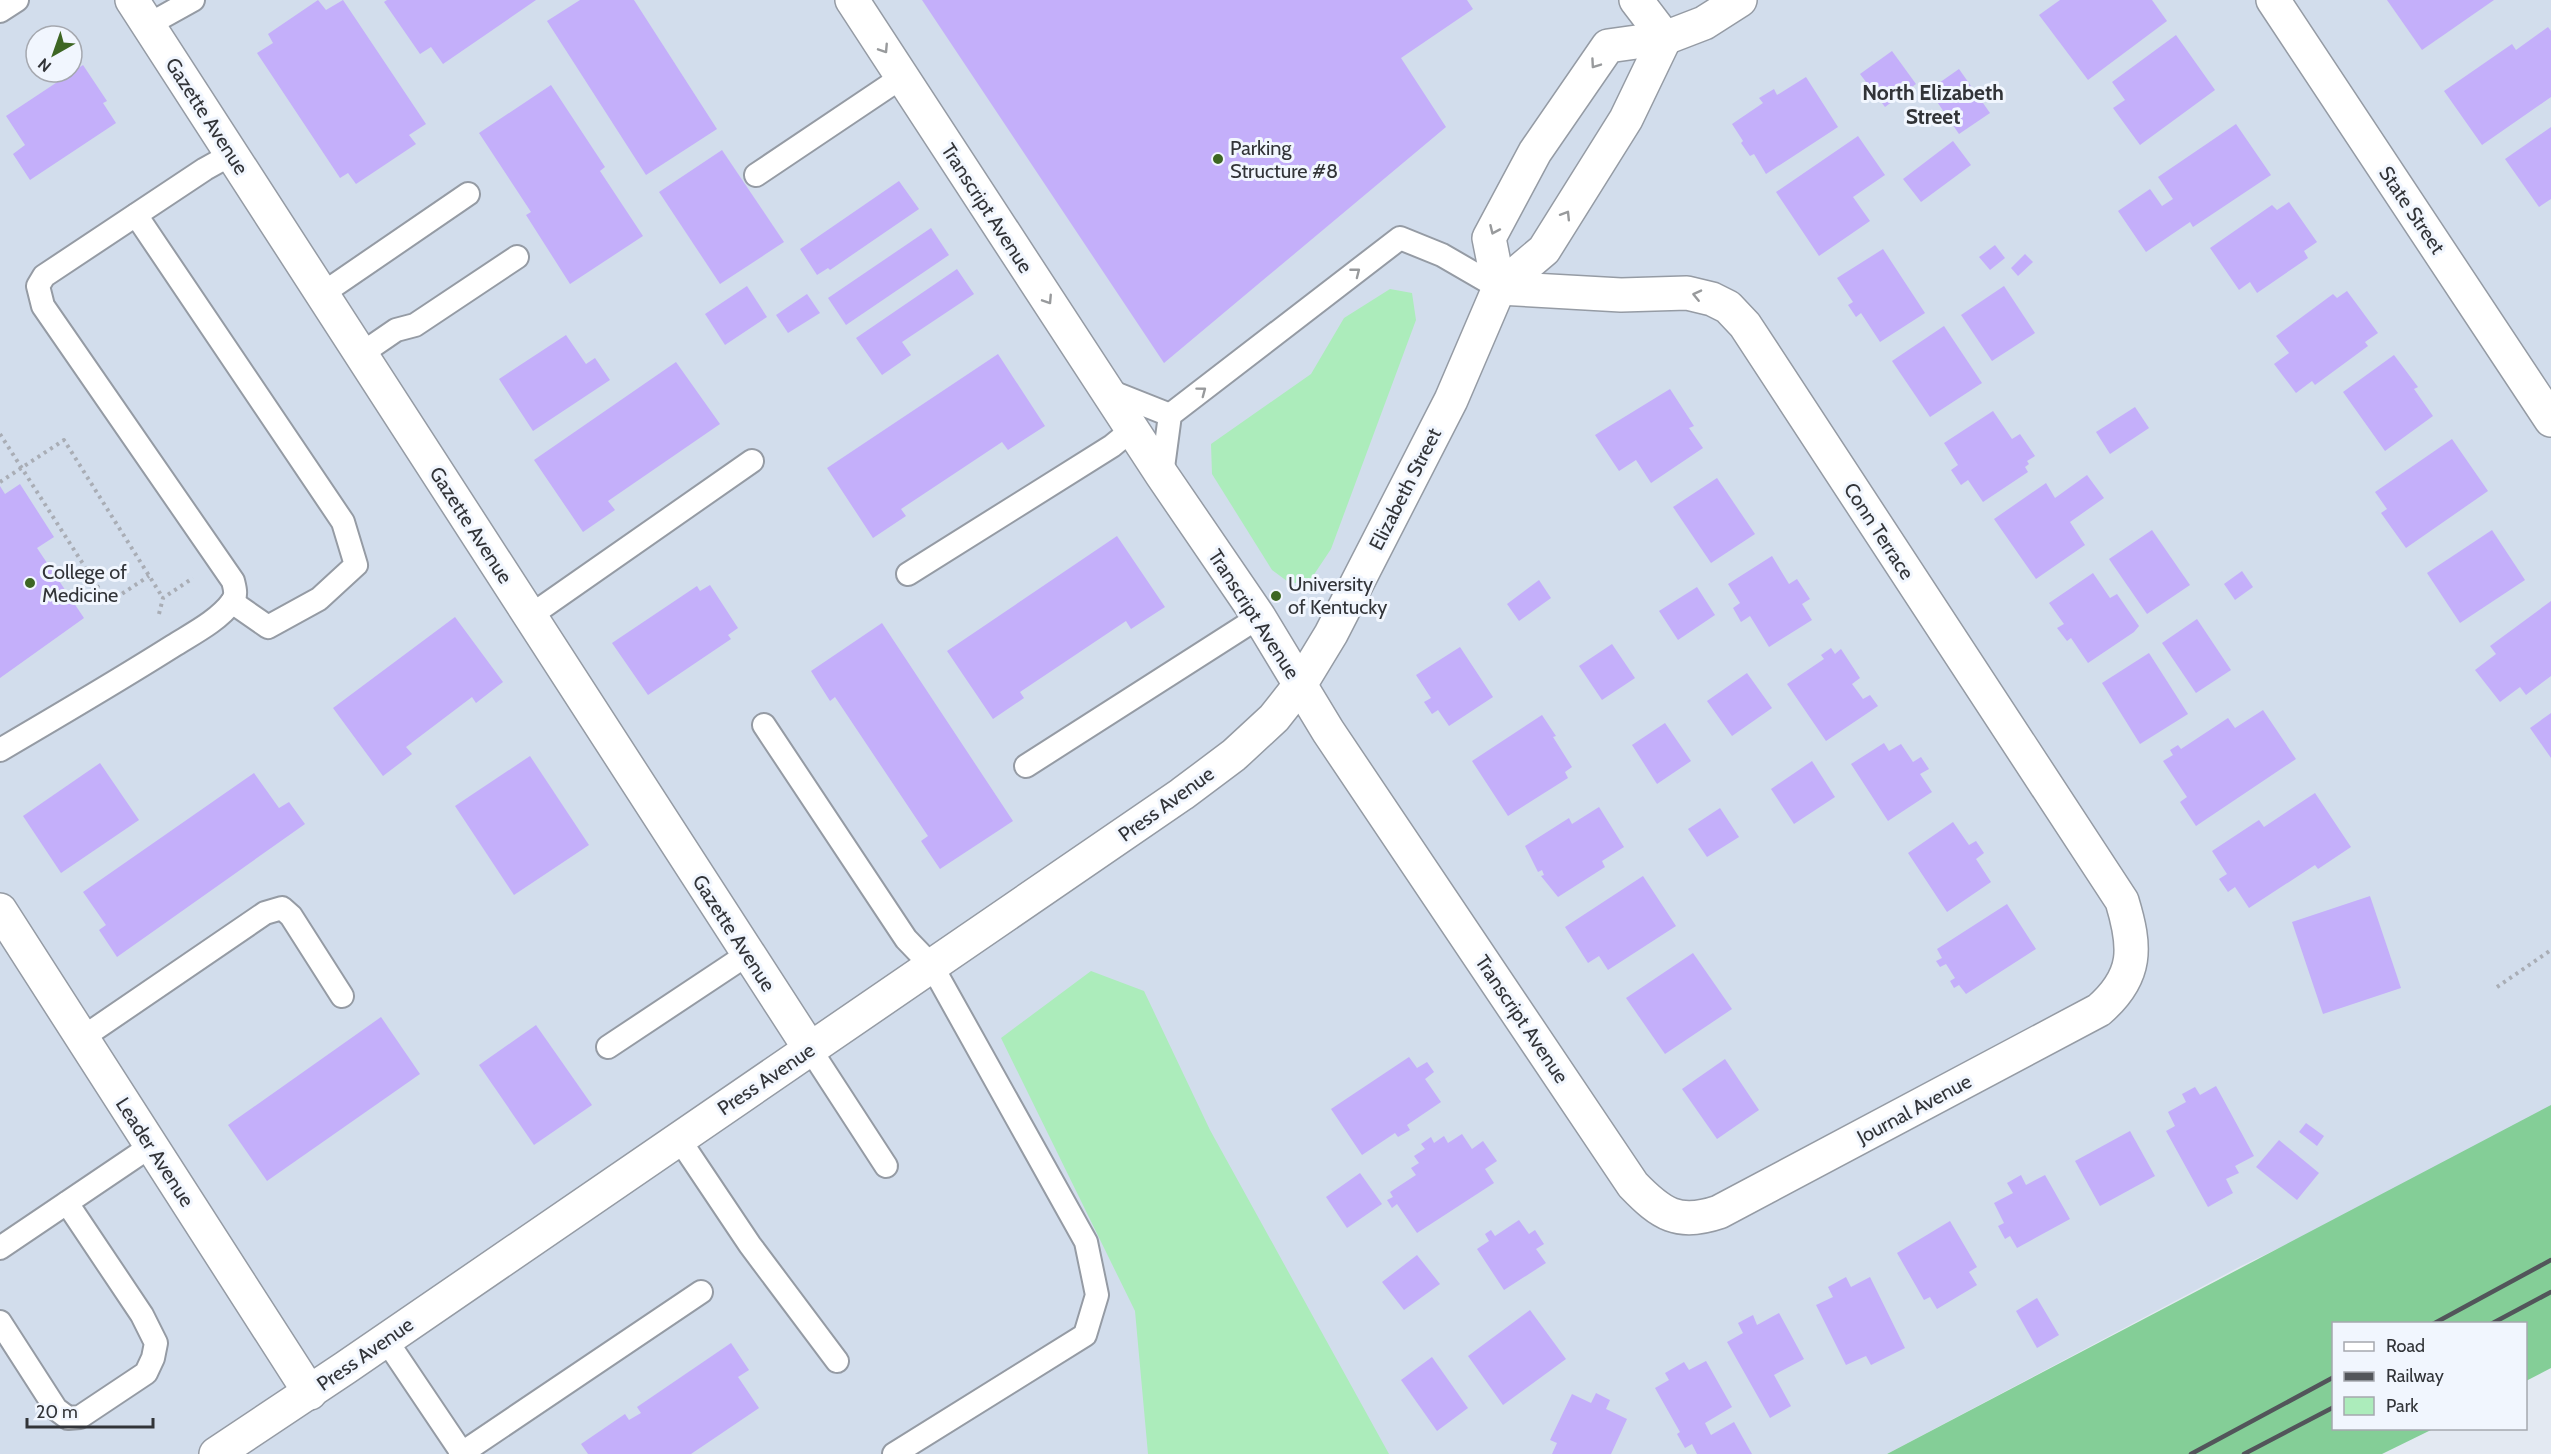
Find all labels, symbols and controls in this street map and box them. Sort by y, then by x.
north arrow [24,24,84,84]
one-way arrow [877,42,888,53]
street label: Gazette Avenue [160,53,254,179]
text: N [34,54,55,76]
one-way arrow [1591,58,1602,69]
district label: North Elizabeth Street [1862,80,2004,129]
place label: Parking Structure #8 [1230,136,1338,183]
street label: Transcript Avenue [936,139,1038,277]
marker: Parking Structure #8 [1211,152,1225,166]
street label: State Street [2374,162,2450,259]
one-way arrow [1559,210,1570,221]
one-way arrow [1489,224,1501,235]
one-way arrow [1349,268,1360,279]
one-way arrow [1692,290,1702,303]
one-way arrow [1041,293,1052,304]
one-way arrow [1195,387,1206,398]
street label: Elizabeth Street [1364,424,1446,554]
street label: Gazette Avenue [424,462,518,588]
street label: Conn Terrace [1839,478,1919,584]
street label: Transcript Avenue [1203,545,1305,683]
place label: College of Medicine [42,560,127,607]
place label: University of Kentucky [1288,572,1387,619]
marker: College of Medicine [23,576,37,590]
marker: University of Kentucky [1269,589,1283,603]
street label: Press Avenue [1114,761,1218,847]
street label: Gazette Avenue [687,870,781,996]
street label: Transcript Avenue [1470,950,1574,1088]
street label: Press Avenue [713,1038,819,1120]
street label: Journal Avenue [1852,1069,1975,1150]
street label: Leader Avenue [111,1093,199,1211]
street label: Press Avenue [312,1312,418,1396]
legend [2332,1322,2527,1430]
text: Road [2386,1335,2425,1357]
text: Railway [2386,1365,2444,1387]
scale bar [27,1391,153,1429]
text: Park [2386,1395,2419,1417]
text: 20 m [36,1401,78,1423]

